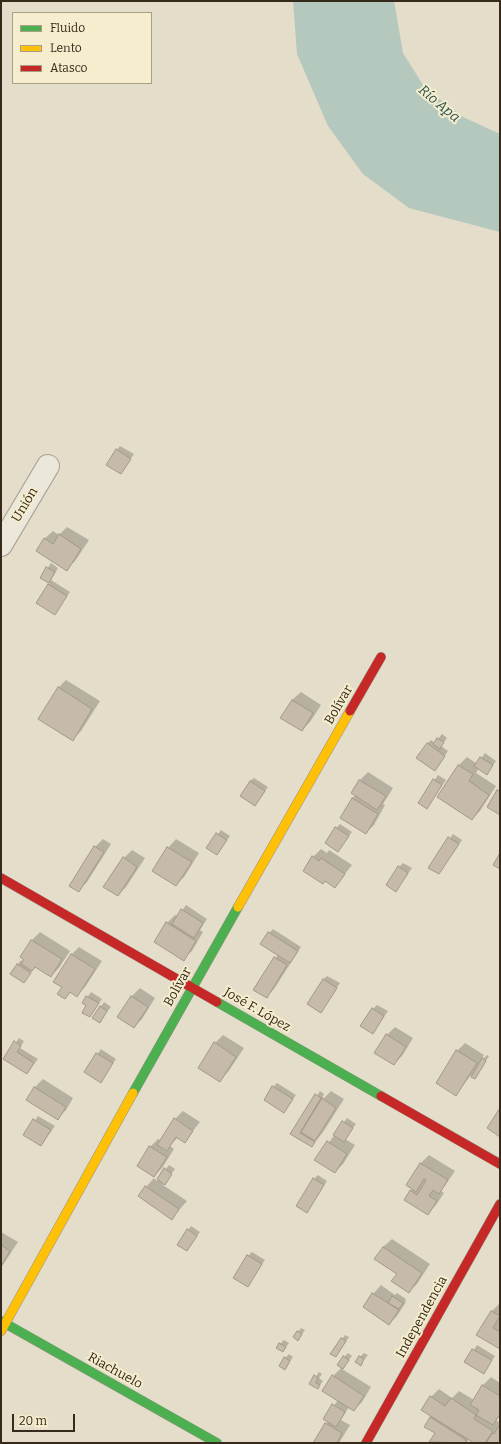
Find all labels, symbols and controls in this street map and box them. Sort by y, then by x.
legend [12,12,152,84]
text: Fluido [50,21,85,35]
text: Lento [50,41,82,55]
text: Atasco [50,61,88,75]
water label: Río Apa [415,82,463,126]
street label: Unión [9,485,41,525]
street label: Bolívar [322,683,356,727]
street label: Bolívar [161,965,195,1009]
street label: José F. López [221,985,293,1035]
street label: Independencia [393,1273,451,1361]
street label: Riachuelo [85,1350,145,1392]
scale bar [14,1406,77,1432]
text: 20 m [19,1414,47,1428]

